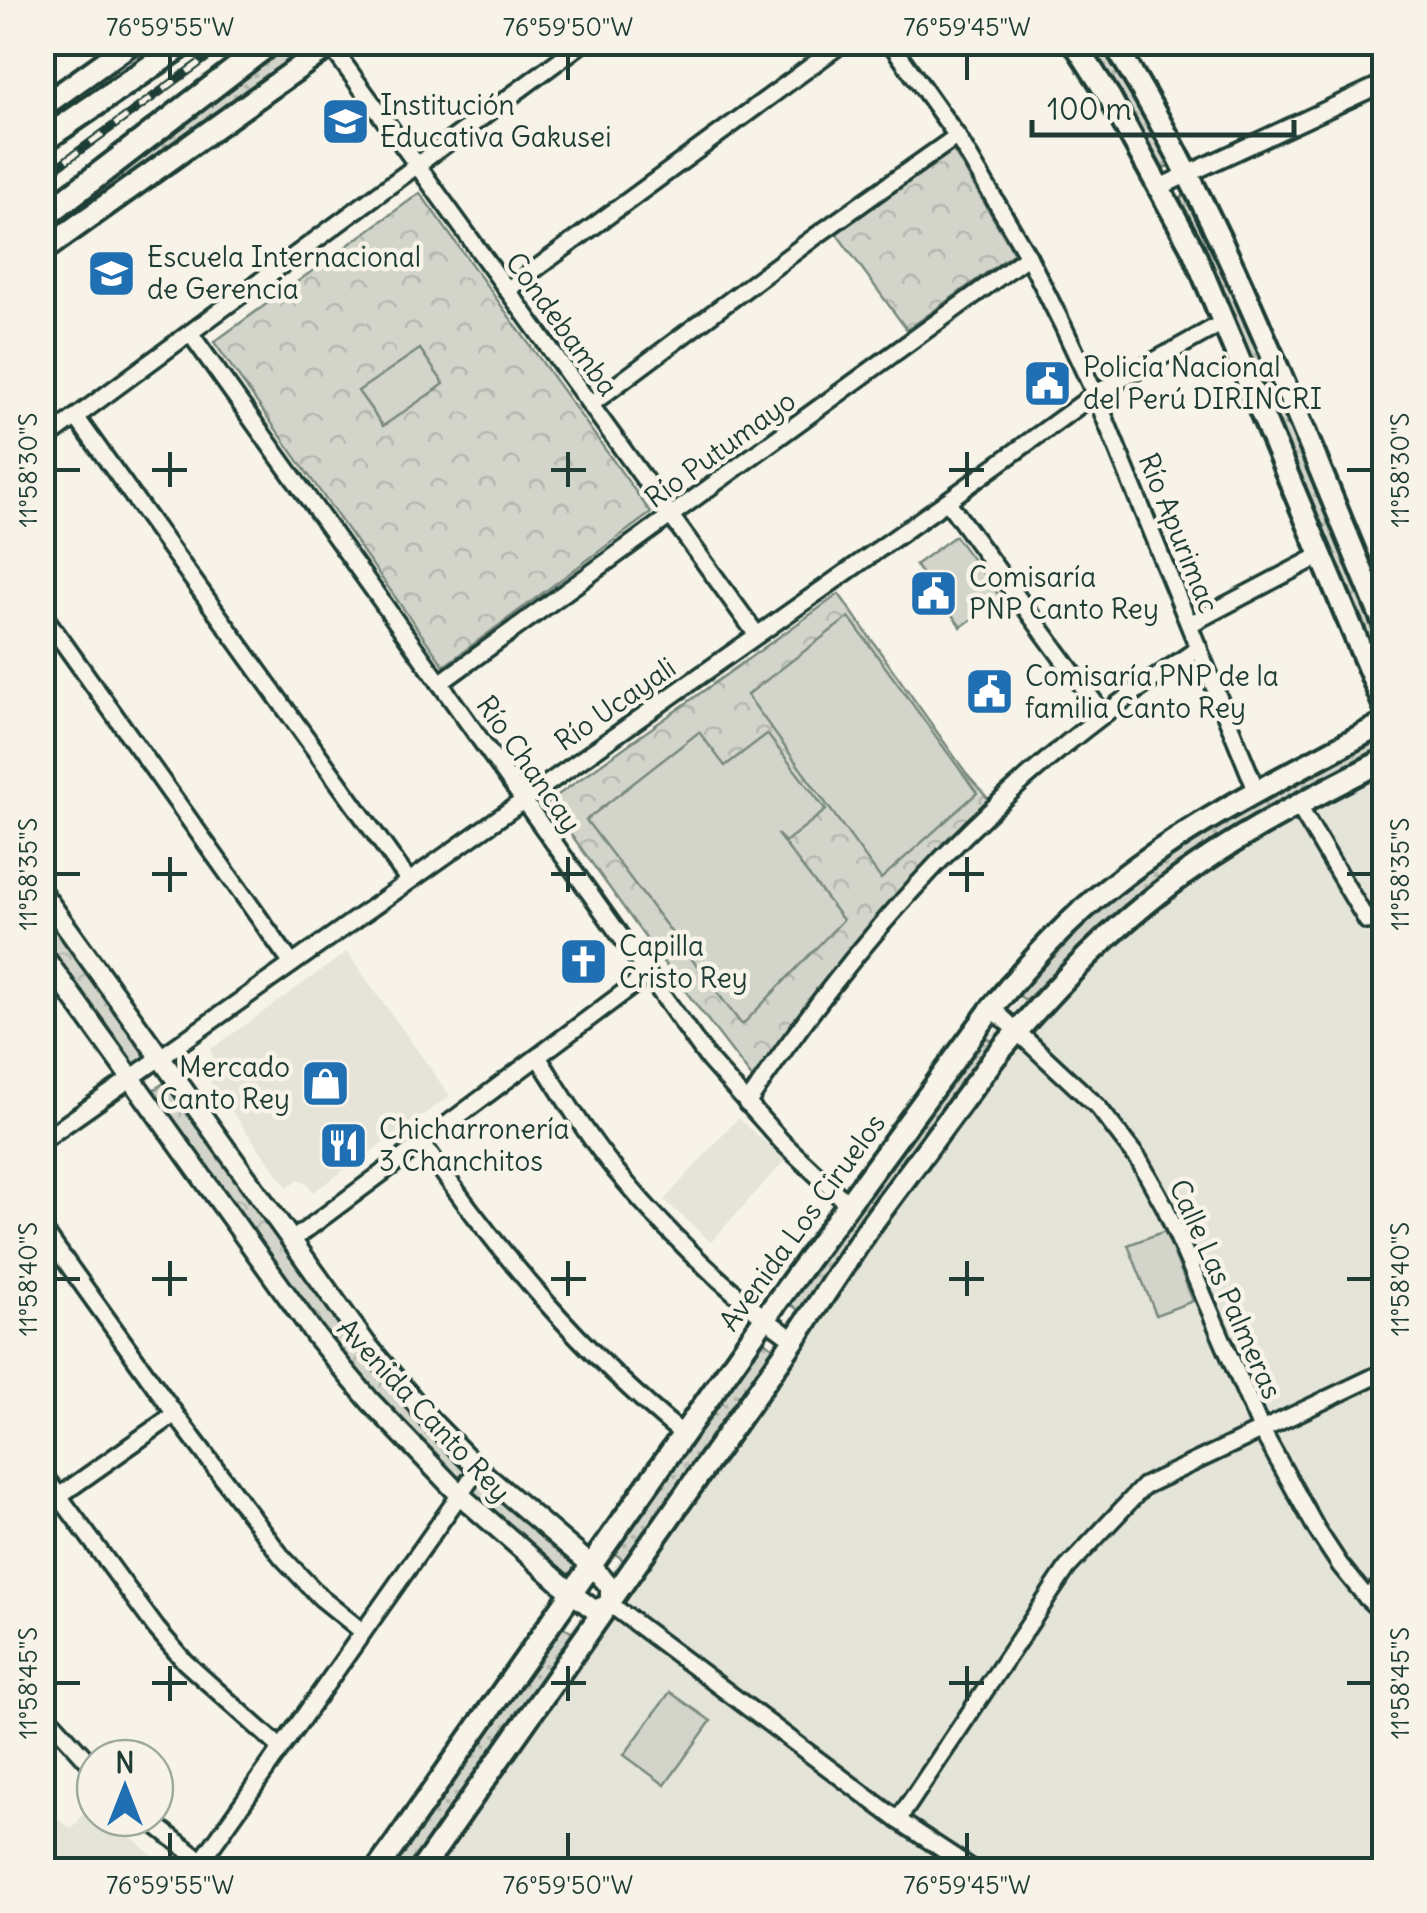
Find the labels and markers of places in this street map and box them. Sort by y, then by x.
place label: Institución Educativa Gakusei [380,87,611,155]
school or university icon: Institución Educativa Gakusei [319,95,371,147]
place label: Escuela Internacional de Gerencia [147,239,421,307]
school or university icon: Escuela Internacional de Gerencia [86,247,138,299]
place label: Policía Nacional del Perú DIRINCRI [1083,349,1322,417]
public building icon: Policía Nacional del Perú DIRINCRI [1022,357,1074,409]
place label: Comisaría PNP Canto Rey [969,559,1159,627]
public building icon: Comisaría PNP Canto Rey [908,567,960,619]
place label: Comisaría PNP de la familia Canto Rey [1025,658,1279,726]
public building icon: Comisaría PNP de la familia Canto Rey [964,666,1016,718]
place label: Capilla Cristo Rey [619,928,748,996]
church icon: Capilla Cristo Rey [558,936,610,988]
place label: Mercado Canto Rey [160,1049,290,1117]
shop icon: Mercado Canto Rey [299,1057,351,1109]
place label: Chicharronería 3 Chanchitos [379,1111,570,1179]
restaurant icon: Chicharronería 3 Chanchitos [318,1119,370,1171]

